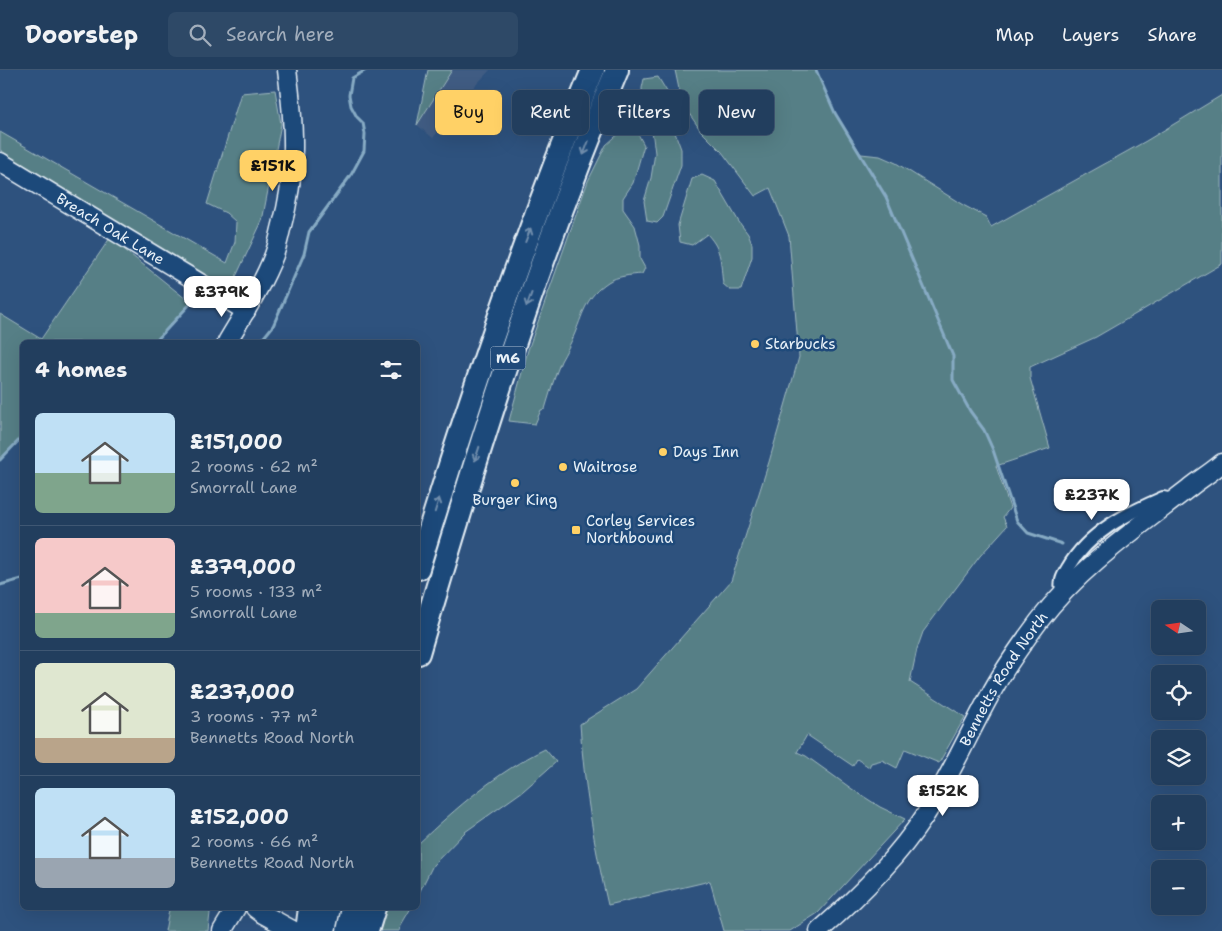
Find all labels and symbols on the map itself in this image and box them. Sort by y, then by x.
one-way arrow [581,140,590,155]
pin: £151K [238,150,308,192]
street label: Breach Oak Lane [52,188,168,269]
one-way arrow [524,228,533,243]
pin: £379K [187,276,257,318]
one-way arrow [524,292,533,307]
place label: Starbucks [765,334,836,354]
marker: Starbucks [749,338,761,350]
road number: M6 [490,346,526,370]
place label: Days Inn [673,442,739,462]
one-way arrow [472,446,481,461]
marker: Days Inn [657,446,669,458]
place label: Waitrose [573,457,637,477]
marker: Waitrose [557,461,569,473]
marker: Burger King [509,477,521,489]
pin: £237K [1057,478,1127,521]
place label: Burger King [472,490,558,510]
one-way arrow [432,497,442,513]
place label: Corley Services Northbound [586,511,695,548]
marker: Corley Services Northbound [570,524,582,536]
north arrow [1151,600,1206,655]
street label: Bennetts Road North [955,608,1053,750]
pin: £152K [908,774,978,817]

